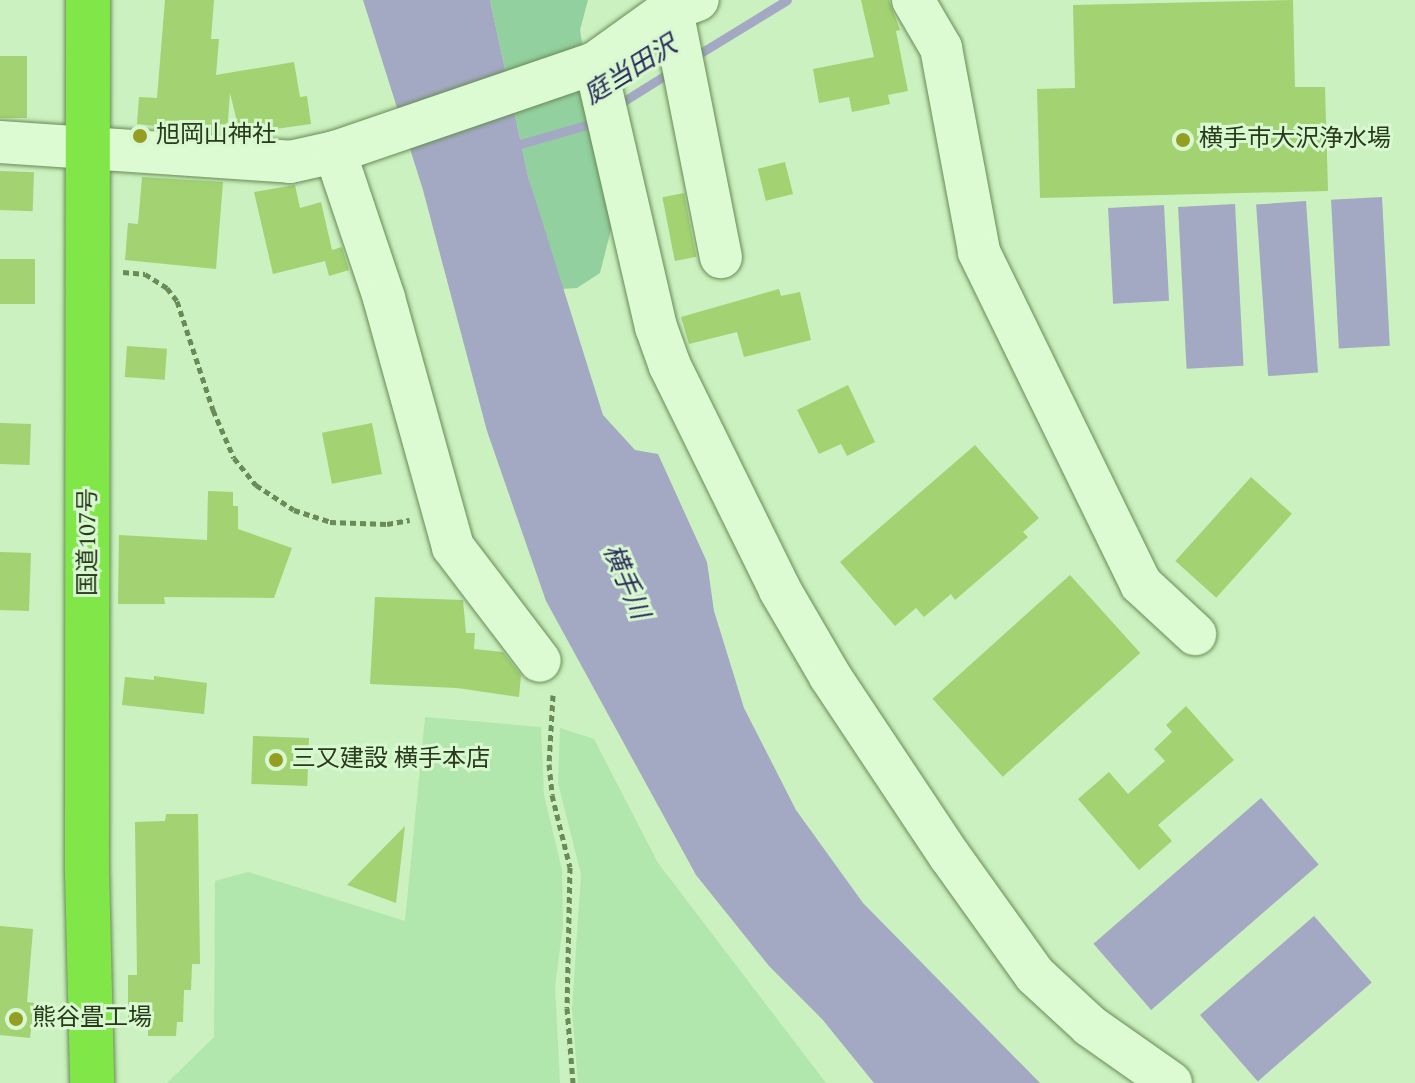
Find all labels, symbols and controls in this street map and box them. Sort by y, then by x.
water label: 庭当田沢 [579,30,683,112]
place label: 旭岡山神社 [156,122,276,150]
place label: 横手市大沢浄水場 [1199,126,1391,154]
marker: 旭岡山神社 [131,127,149,145]
marker: 横手市大沢浄水場 [1174,131,1192,149]
street label: 国道107号 [75,488,103,596]
water label: 横手川 [595,540,655,624]
place label: 三又建設 横手本店 [292,746,490,774]
marker: 三又建設 横手本店 [267,751,285,769]
place label: 熊谷畳工場 [32,1005,152,1033]
marker: 熊谷畳工場 [7,1010,25,1028]

